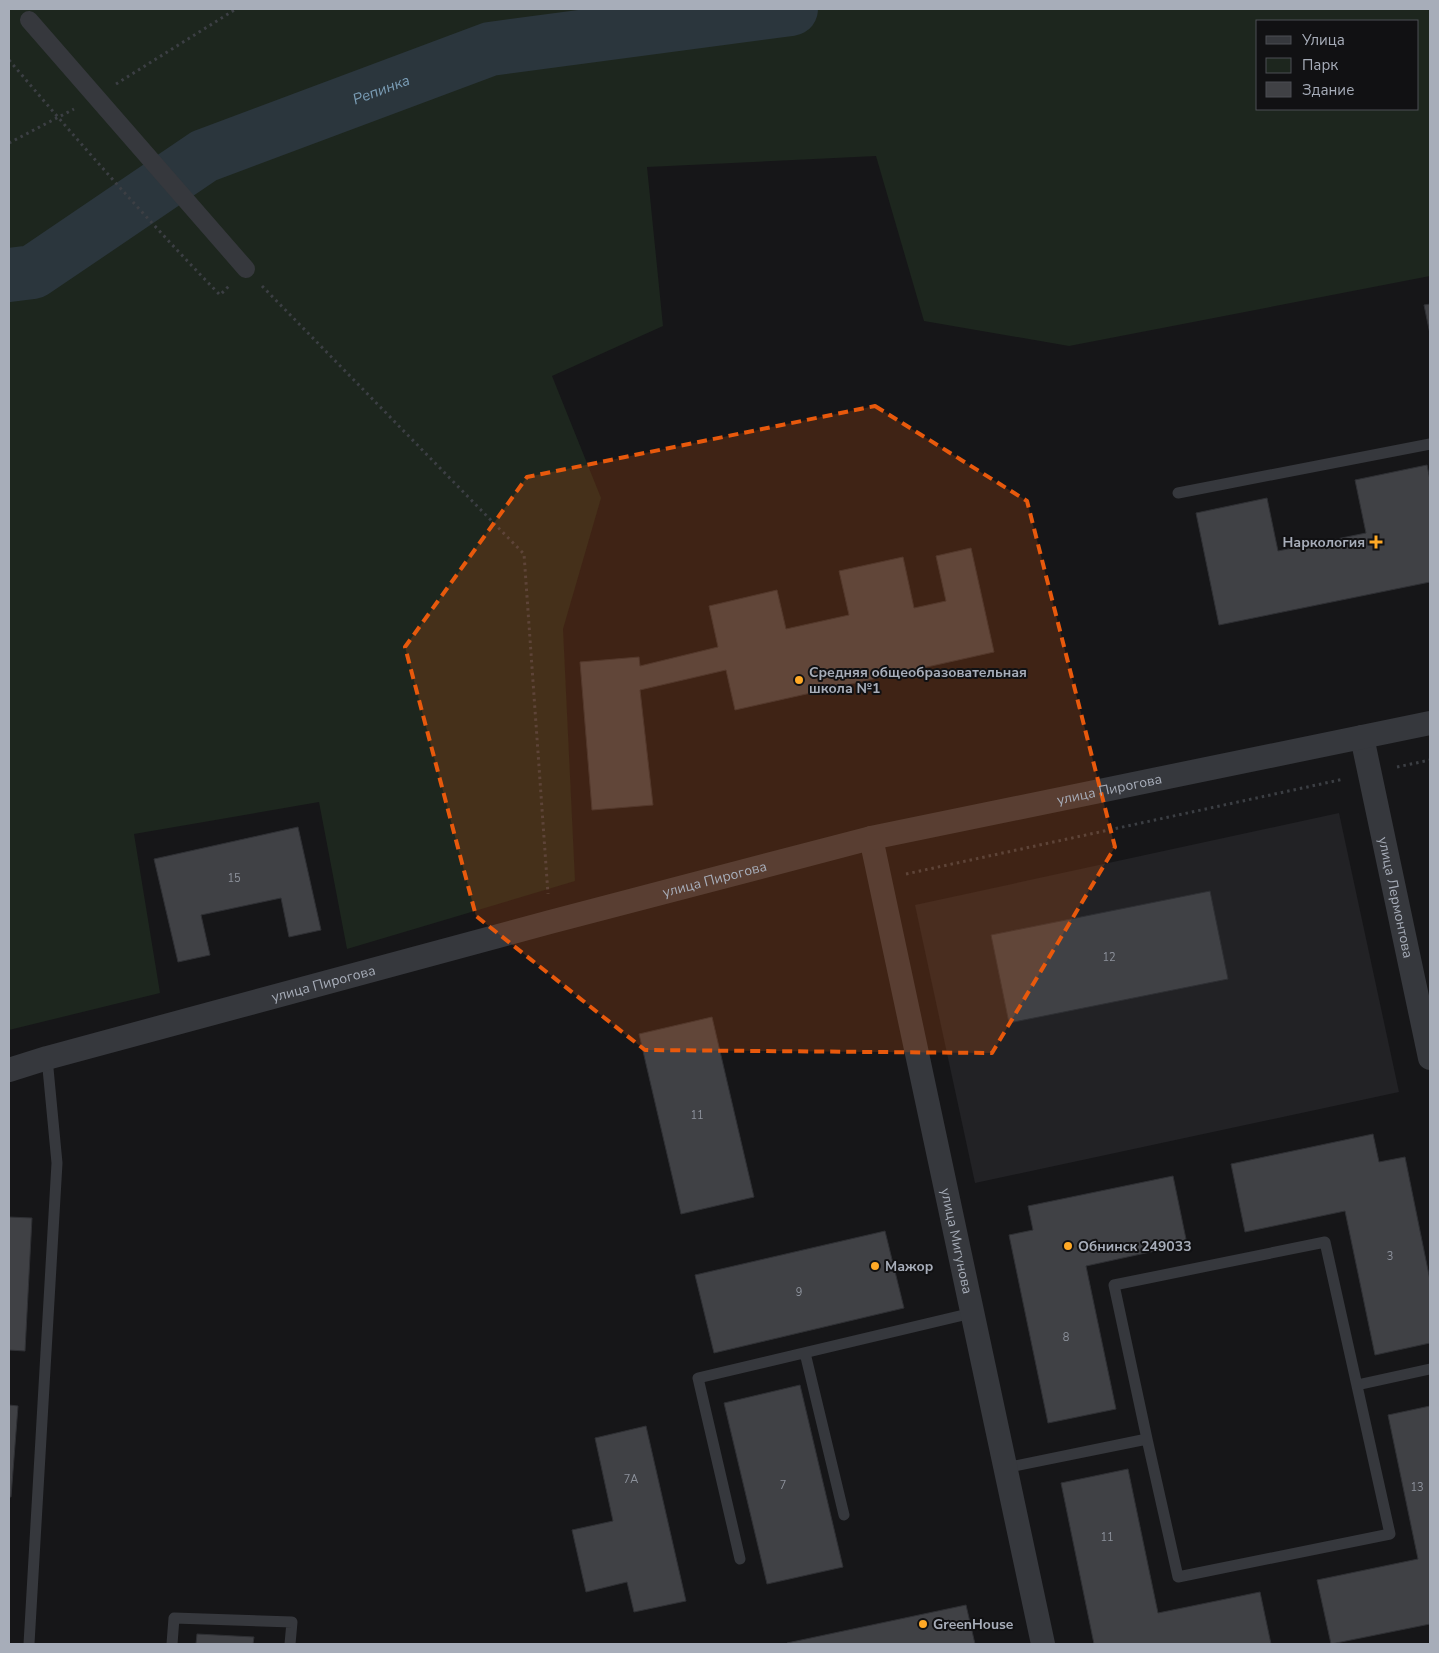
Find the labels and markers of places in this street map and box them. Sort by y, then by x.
place label: Наркология [1282,533,1365,552]
marker: Наркология [1369,535,1383,549]
place label: Средняя общеобразовательная школа №1 [809,663,1027,698]
marker: Средняя общеобразовательная школа №1 [793,674,805,686]
place label: Обнинск 249033 [1078,1237,1192,1256]
marker: Обнинск 249033 [1062,1240,1074,1252]
place label: Мажор [885,1257,933,1276]
marker: Мажор [869,1260,881,1272]
place label: GreenHouse [933,1615,1014,1634]
marker: GreenHouse [917,1618,929,1630]

